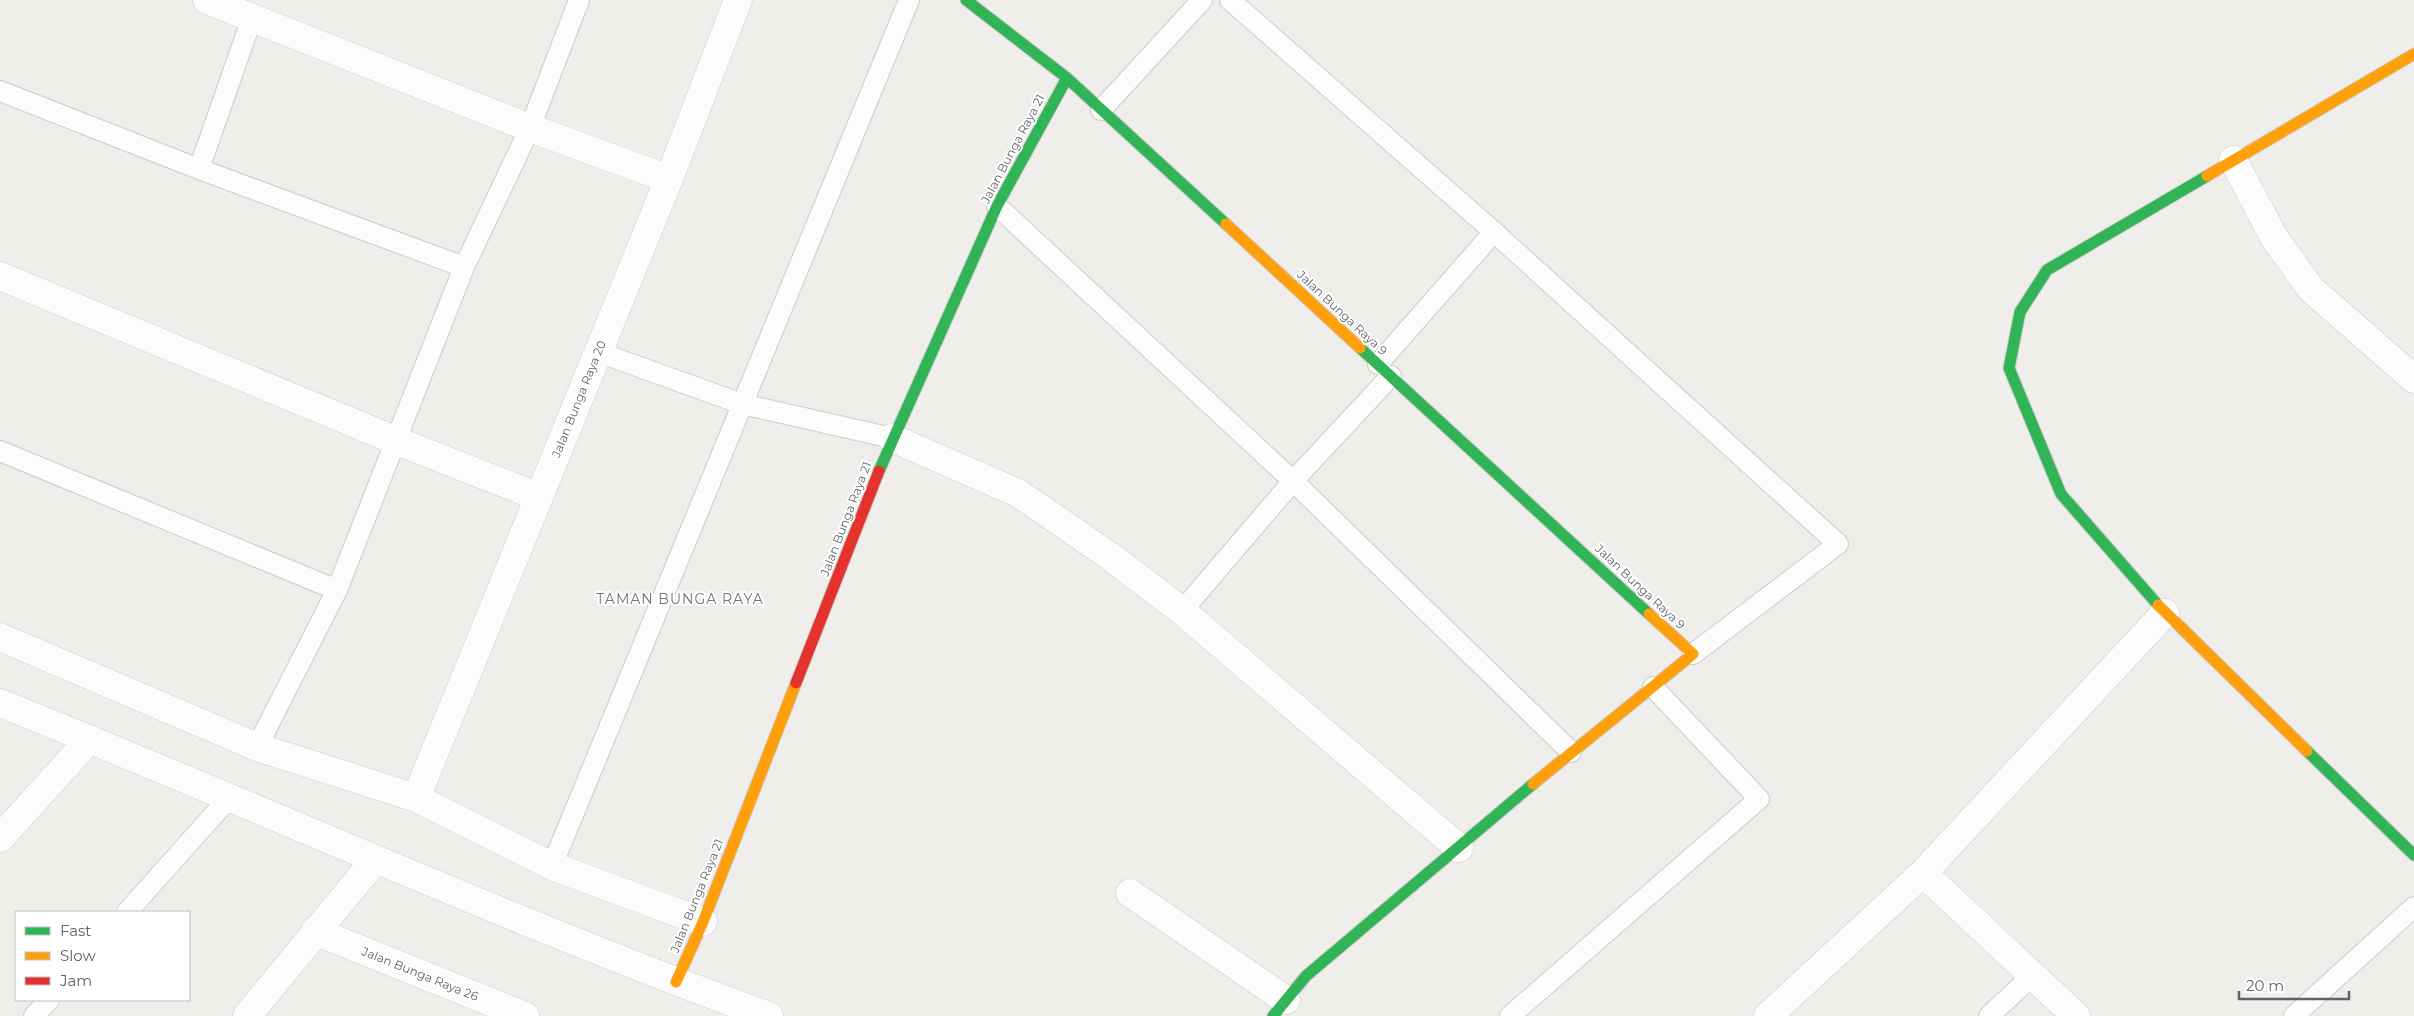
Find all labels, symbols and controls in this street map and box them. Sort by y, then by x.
street label: Jalan Bunga Raya 21 [977,92,1048,207]
street label: Jalan Bunga Raya 9 [1293,266,1390,358]
street label: Jalan Bunga Raya 20 [548,338,609,461]
street label: Jalan Bunga Raya 21 [816,459,874,579]
street label: Jalan Bunga Raya 9 [1591,540,1688,632]
district label: TAMAN BUNGA RAYA [596,590,764,608]
street label: Jalan Bunga Raya 21 [666,837,726,956]
legend [15,911,190,1001]
text: Fast [60,921,91,940]
street label: Jalan Bunga Raya 26 [359,943,481,1004]
text: Slow [60,946,96,965]
scale bar [2239,968,2349,1000]
text: Jam [59,971,92,990]
text: 20 m [2246,976,2284,995]

